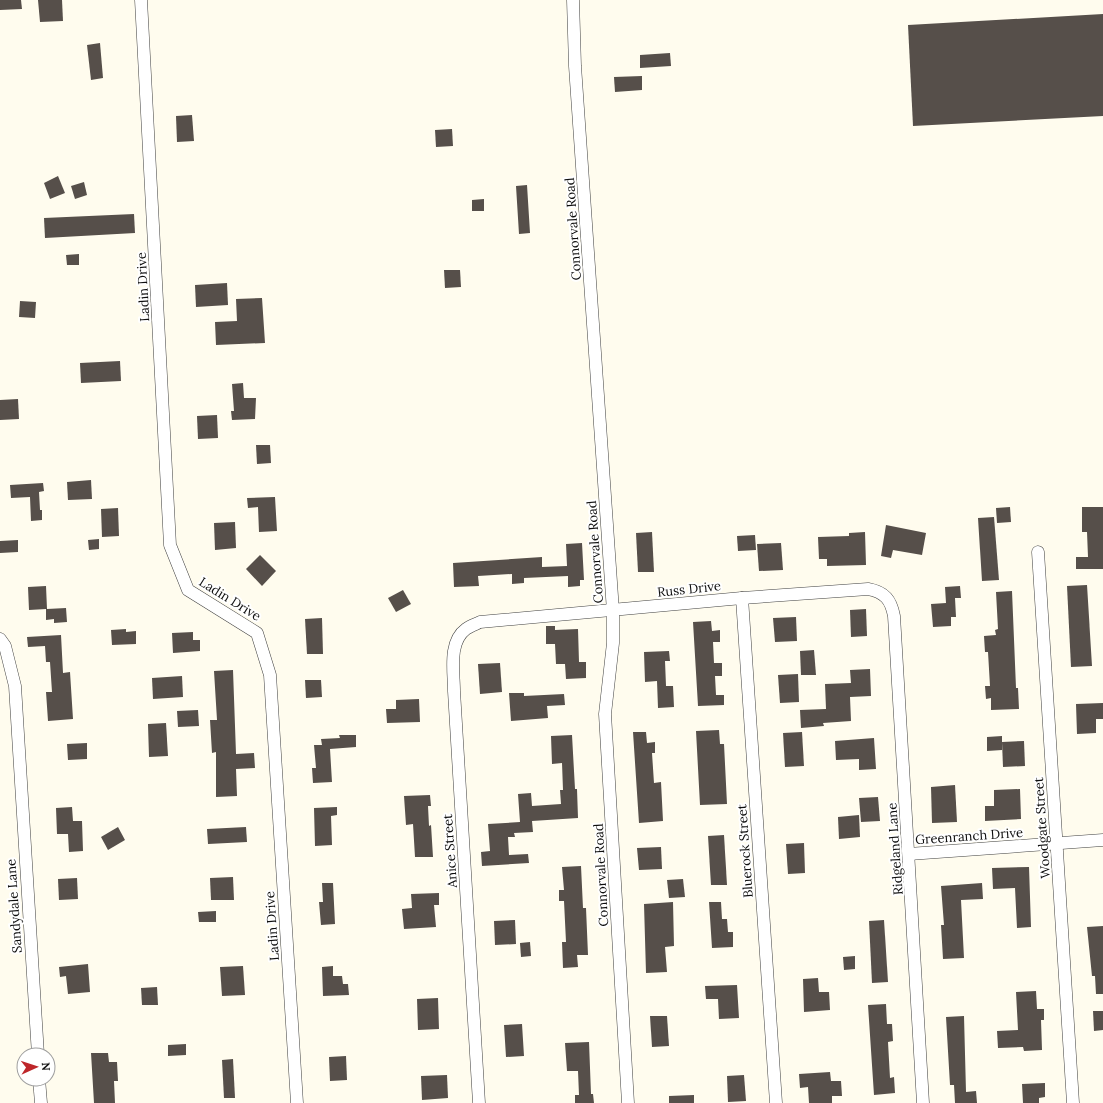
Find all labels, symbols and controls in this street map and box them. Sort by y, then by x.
street label: Connorvale Road [561,177,585,281]
street label: Ladin Drive [133,252,153,322]
street label: Connorvale Road [583,500,607,604]
street label: Ladin Drive [196,573,264,625]
street label: Russ Drive [656,577,722,601]
street label: Woodgate Street [1030,777,1054,879]
street label: Ridgeland Lane [883,802,907,896]
street label: Bluerock Street [733,804,757,898]
street label: Anice Street [439,814,461,889]
street label: Connorvale Road [590,823,612,927]
street label: Greenranch Drive [914,824,1024,848]
street label: Sandydale Lane [2,858,26,954]
street label: Ladin Drive [261,891,283,961]
north arrow [16,1047,56,1087]
text: N [39,1062,53,1072]

